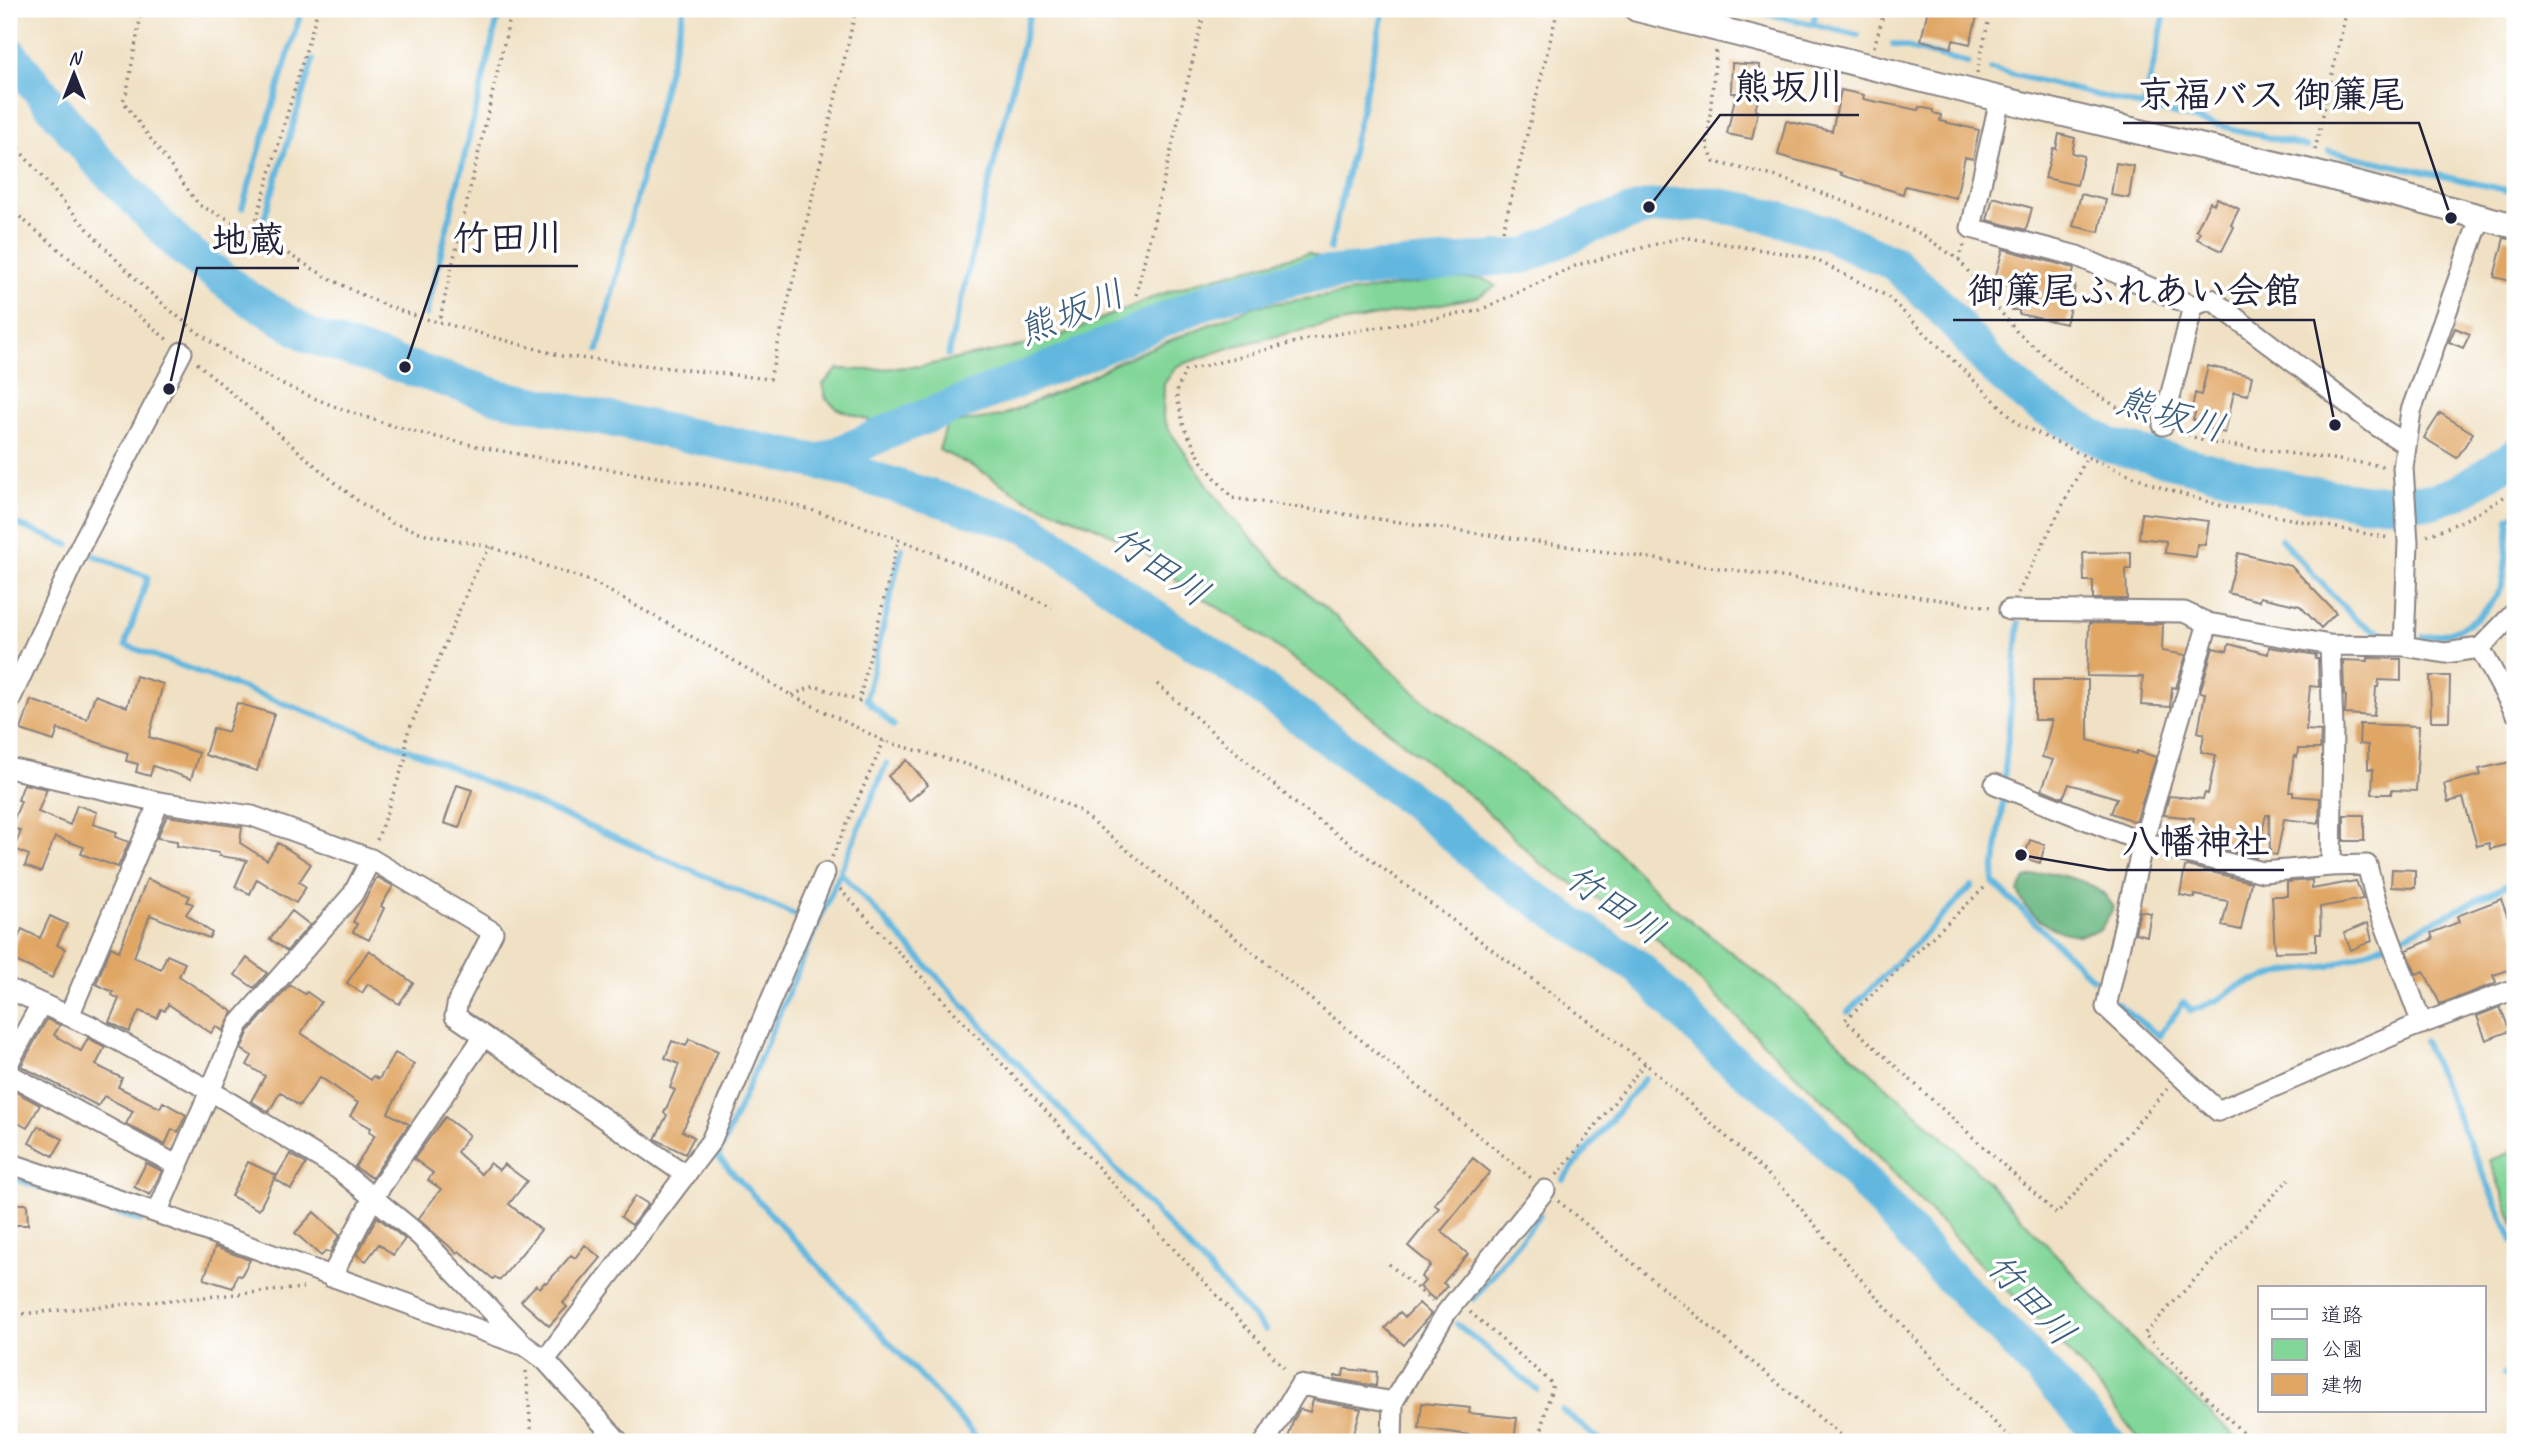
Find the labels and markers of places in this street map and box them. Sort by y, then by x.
callout: 熊坂川 [1720,57,1859,115]
callout: 京福バス 御簾尾 [2123,65,2419,123]
callout: 竹田川 [439,208,578,266]
callout: 地蔵 [197,210,299,268]
callout: 御簾尾ふれあい会館 [1953,262,2314,320]
callout: 八幡神社 [2108,812,2284,870]

